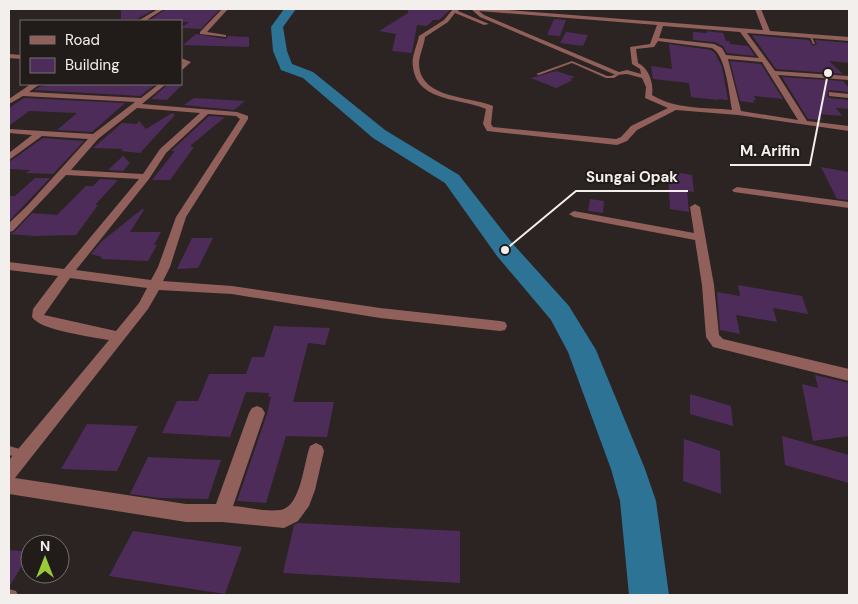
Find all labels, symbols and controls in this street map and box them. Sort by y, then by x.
legend [20,20,182,85]
text: Road [65,30,100,50]
text: Building [65,55,120,75]
callout: M. Arifin [730,135,810,165]
text: M. Arifin [740,141,800,161]
callout: Sungai Opak [576,161,688,191]
text: Sungai Opak [586,167,678,187]
north arrow [20,534,70,584]
text: N [40,537,50,555]

